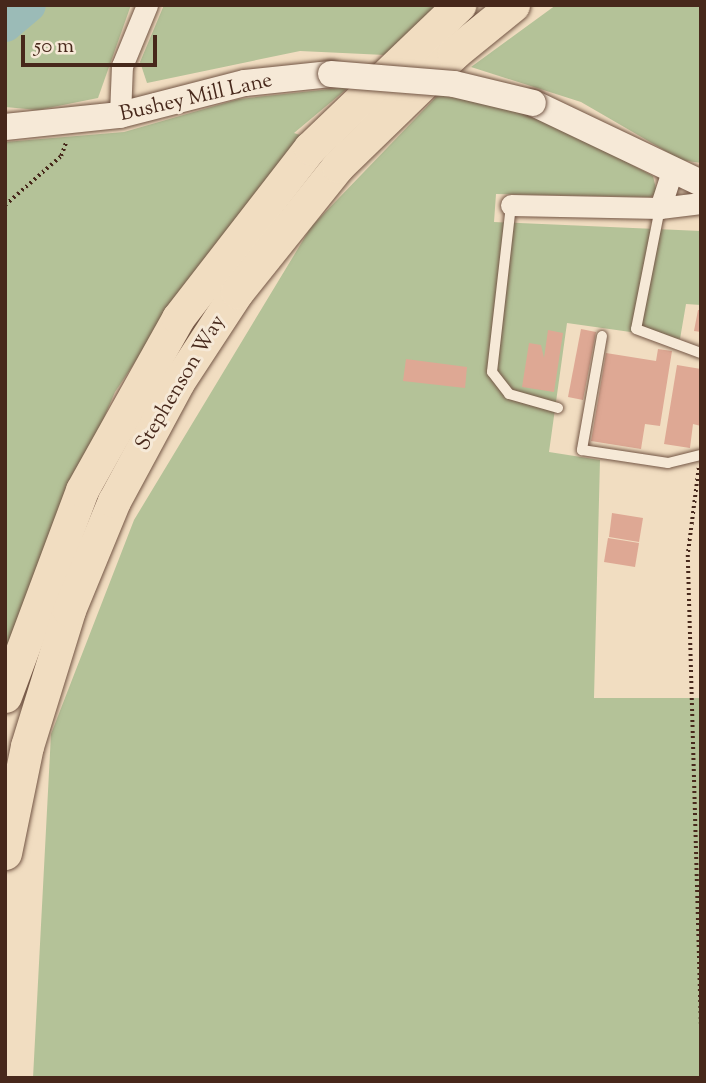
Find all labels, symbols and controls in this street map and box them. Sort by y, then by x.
scale bar [24,21,161,65]
text: 50 m [34,32,74,62]
street label: Bushey Mill Lane [117,68,275,128]
street label: Stephenson Way [131,311,231,455]

